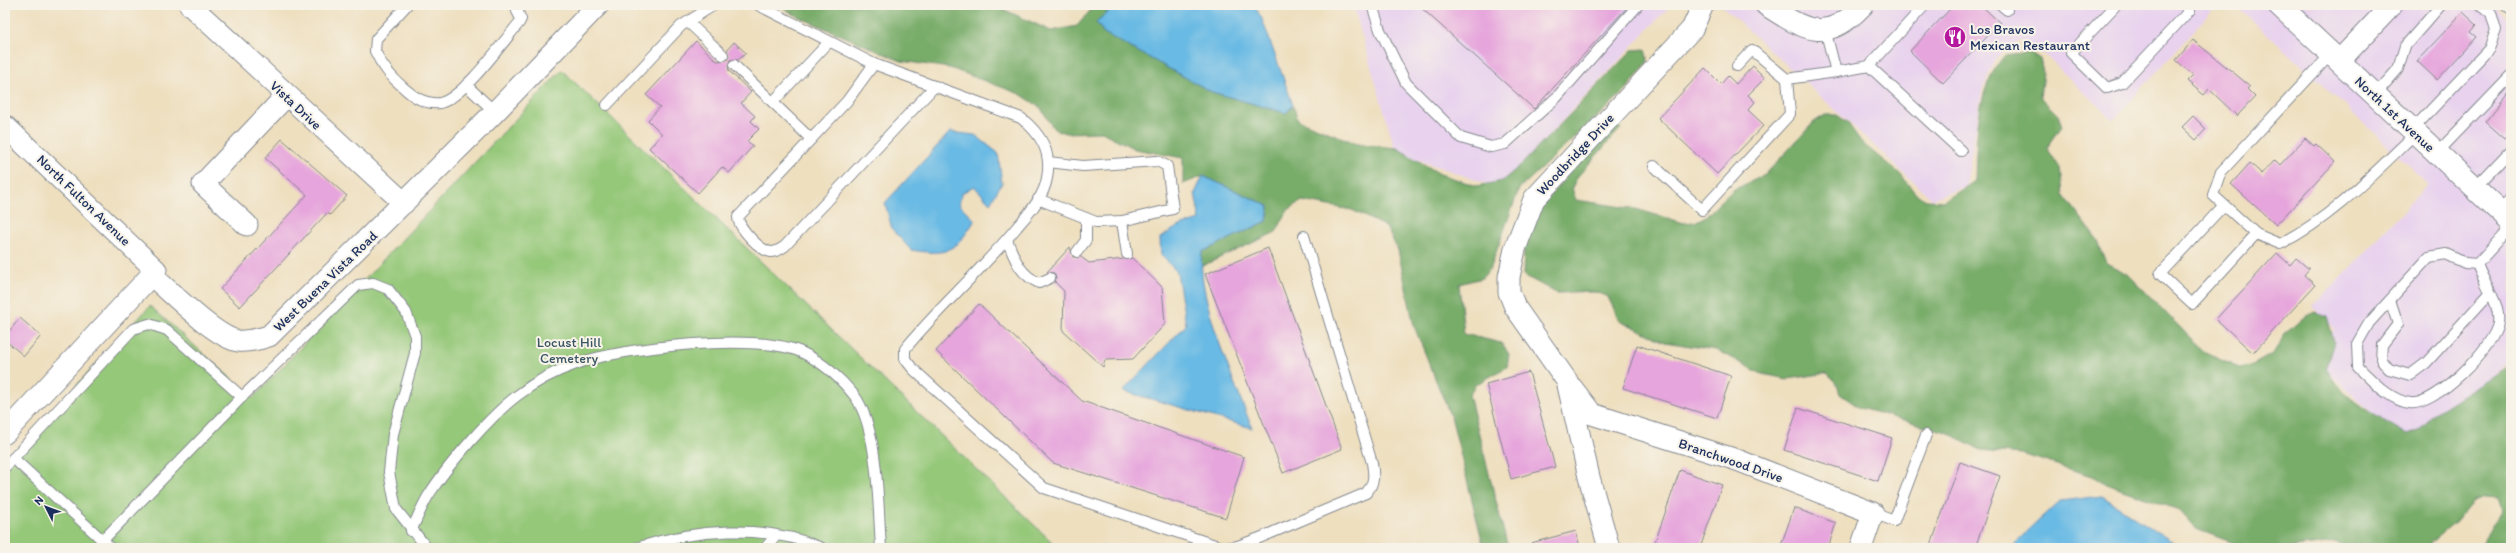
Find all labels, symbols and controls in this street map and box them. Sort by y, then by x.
place label: Los Bravos Mexican Restaurant [1970,21,2090,54]
restaurant icon: Los Bravos Mexican Restaurant [1942,24,1968,50]
street label: North 1st Avenue [2351,73,2439,156]
street label: Vista Drive [266,77,325,134]
street label: Woodbridge Drive [1533,110,1618,199]
street label: North Fulton Avenue [33,151,134,250]
street label: West Buena Vista Road [270,227,381,335]
park label: Locust Hill Cemetery [537,334,601,367]
street label: Branchwood Drive [1676,435,1786,486]
north arrow [26,487,66,527]
text: N [32,494,46,508]

